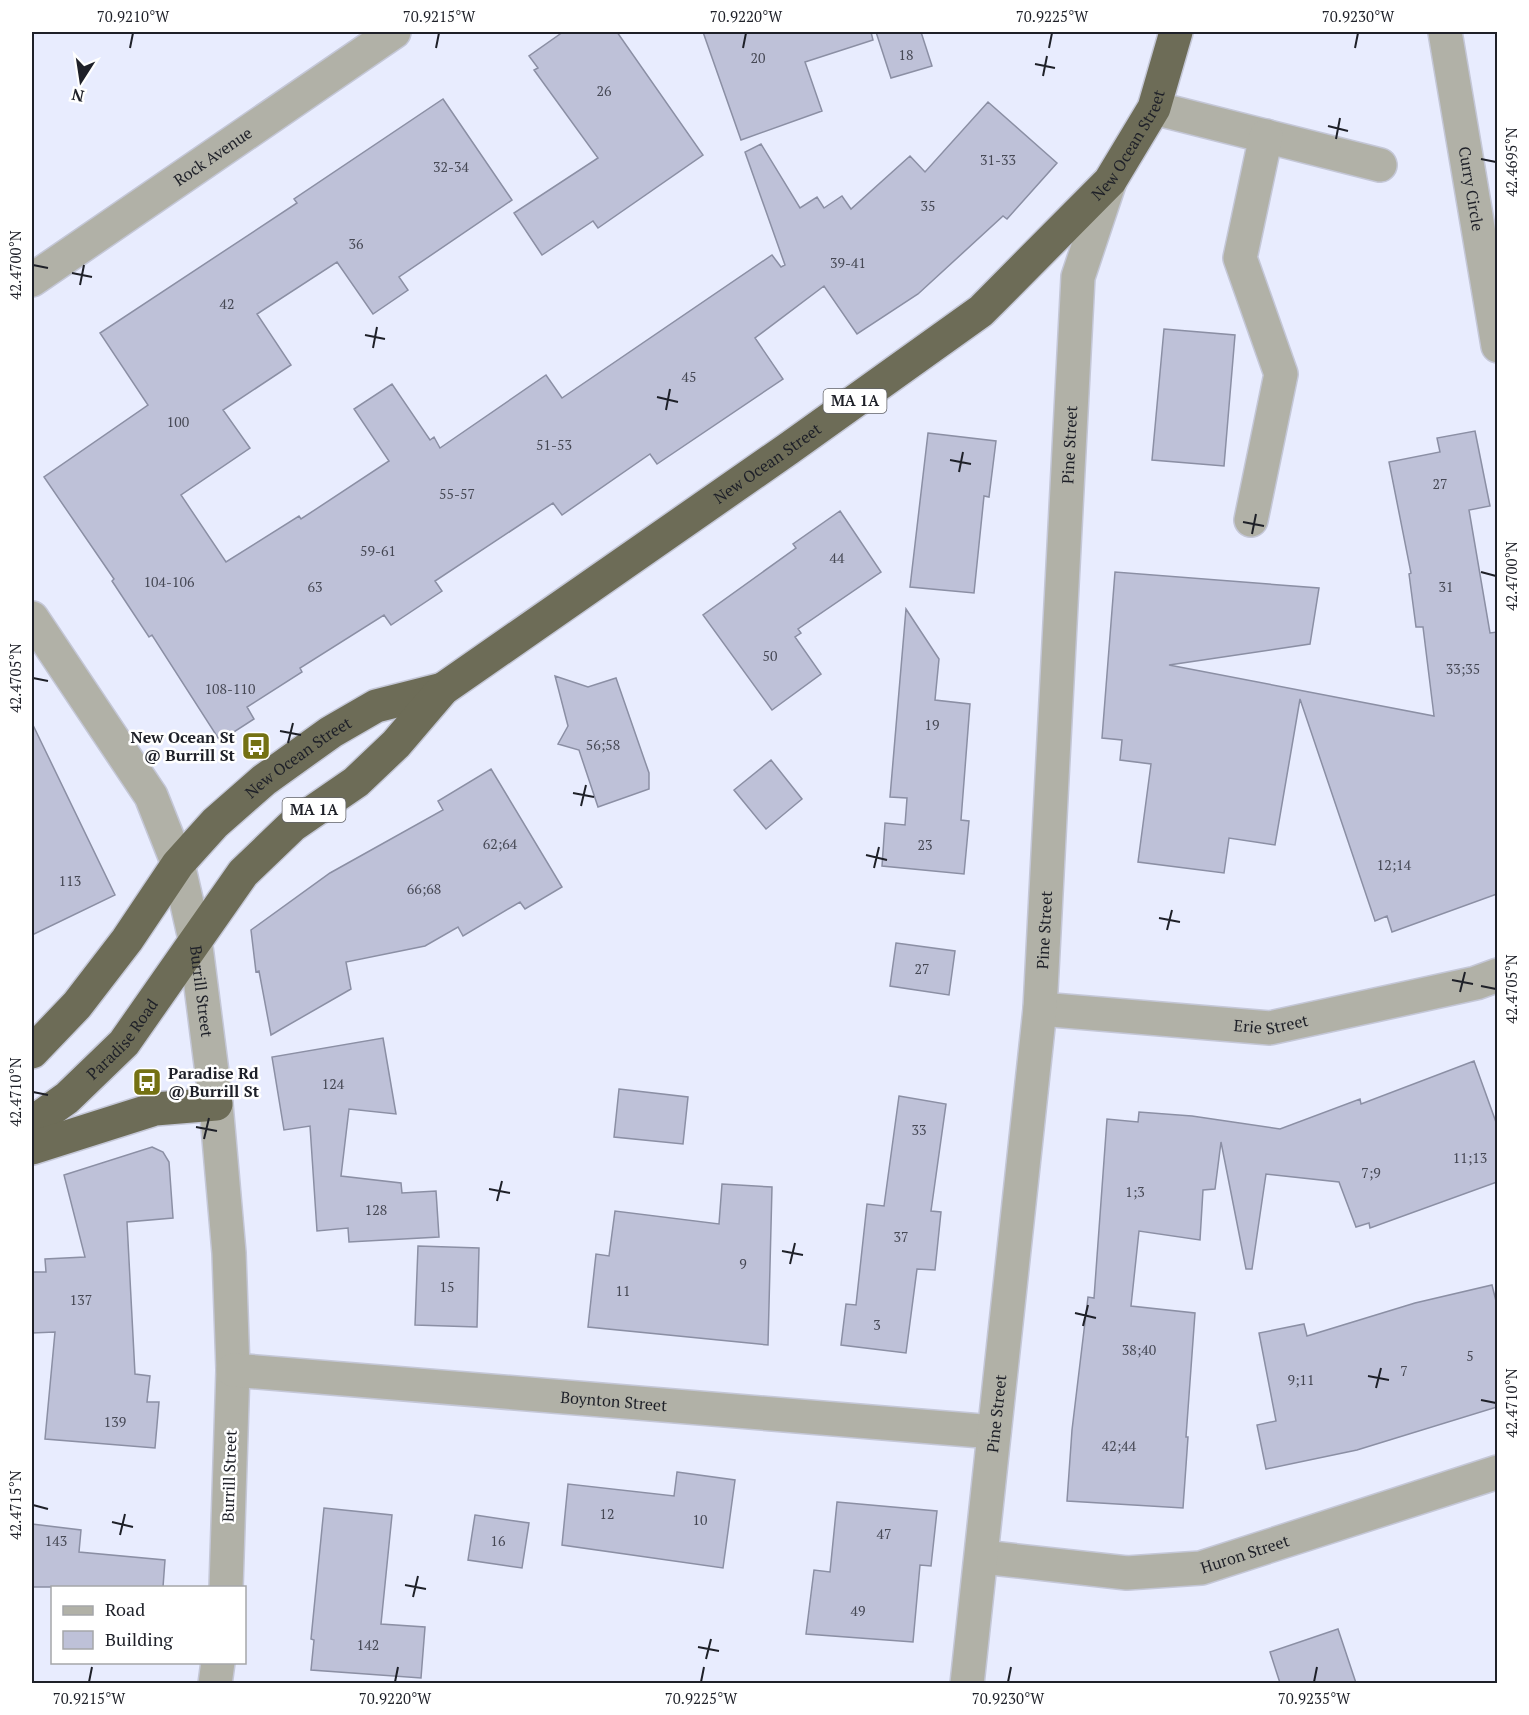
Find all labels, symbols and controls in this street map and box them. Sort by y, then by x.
text: 70.9210°W [97,6,170,26]
text: 70.9215°W [403,6,476,26]
text: 70.9220°W [710,6,783,26]
text: 70.9225°W [1016,6,1089,26]
text: 70.9230°W [1322,6,1395,26]
house number: 18 [899,45,913,64]
house number: 20 [751,48,765,67]
north arrow [51,51,111,111]
house number: 26 [597,81,612,100]
text: N [70,84,86,108]
street label: New Ocean Street [1086,87,1170,205]
street label: Rock Avenue [169,122,256,191]
text: 42.4695°N [1501,127,1521,197]
street label: Curry Circle [1453,145,1489,233]
house number: 31-33 [980,150,1016,169]
house number: 32-34 [433,157,469,176]
house number: 35 [921,196,935,215]
text: 42.4700°N [5,230,25,300]
house number: 36 [349,234,364,253]
house number: 39-41 [830,253,866,272]
house number: 42 [220,294,234,313]
house number: 45 [682,367,696,386]
road number: MA 1A [824,389,886,413]
street label: Pine Street [1056,405,1082,485]
house number: 100 [167,412,189,431]
street label: New Ocean Street [709,418,826,509]
house number: 51-53 [536,435,572,454]
house number: 27 [1433,474,1447,493]
house number: 55-57 [439,484,475,503]
house number: 59-61 [360,541,396,560]
text: 42.4700°N [1501,541,1521,611]
house number: 44 [830,548,845,567]
house number: 104-106 [144,572,195,591]
house number: 63 [308,577,322,596]
house number: 31 [1439,577,1453,596]
text: 42.4705°N [5,643,25,713]
house number: 50 [763,646,777,665]
house number: 33;35 [1446,659,1480,678]
house number: 108-110 [205,679,255,698]
street label: New Ocean Street [240,712,355,803]
house number: 19 [925,715,939,734]
place label: New Ocean St @ Burrill St [131,726,236,766]
bus stop icon: New Ocean St @ Burrill St [240,730,272,762]
house number: 56;58 [586,735,620,754]
road number: MA 1A [282,798,346,822]
house number: 62;64 [483,834,518,853]
house number: 23 [918,835,932,854]
house number: 12;14 [1377,855,1412,874]
house number: 113 [59,871,81,890]
house number: 66;68 [407,879,441,898]
street label: Pine Street [1031,890,1057,970]
street label: Burrill Street [185,944,218,1039]
text: 42.4705°N [1501,954,1521,1024]
house number: 27 [915,959,929,978]
street label: Paradise Road [82,994,163,1084]
street label: Erie Street [1233,1009,1310,1040]
text: 42.4710°N [5,1057,25,1127]
place label: Paradise Rd @ Burrill St [168,1062,260,1102]
bus stop icon: Paradise Rd @ Burrill St [131,1066,163,1098]
house number: 124 [322,1074,345,1093]
house number: 33 [912,1120,926,1139]
house number: 11;13 [1453,1148,1487,1167]
house number: 7;9 [1361,1163,1381,1182]
house number: 1;3 [1125,1182,1145,1201]
house number: 128 [365,1200,387,1219]
house number: 37 [894,1227,908,1246]
house number: 9 [739,1254,747,1273]
house number: 15 [440,1277,454,1296]
house number: 11 [616,1281,630,1300]
house number: 137 [70,1290,92,1309]
house number: 3 [873,1315,881,1334]
house number: 38;40 [1122,1340,1156,1359]
house number: 5 [1466,1346,1474,1365]
house number: 7 [1400,1361,1408,1380]
text: 42.4710°N [1501,1368,1521,1438]
house number: 9;11 [1287,1370,1315,1389]
street label: Pine Street [981,1373,1011,1454]
street label: Boynton Street [560,1386,668,1416]
house number: 139 [104,1412,126,1431]
street label: Burrill Street [216,1429,242,1523]
house number: 42;44 [1102,1436,1137,1455]
text: 42.4715°N [5,1470,25,1540]
house number: 12 [600,1504,614,1523]
house number: 10 [693,1510,707,1529]
house number: 47 [877,1524,891,1543]
street label: Huron Street [1198,1529,1292,1578]
house number: 143 [45,1531,67,1550]
house number: 16 [491,1531,506,1550]
legend [51,1586,246,1664]
text: Road [105,1597,145,1621]
house number: 49 [851,1601,865,1620]
text: Building [105,1627,173,1651]
house number: 142 [357,1635,379,1654]
text: 70.9215°W [53,1688,126,1708]
text: 70.9220°W [359,1688,432,1708]
text: 70.9225°W [665,1688,738,1708]
text: 70.9230°W [972,1688,1045,1708]
text: 70.9235°W [1278,1688,1351,1708]

